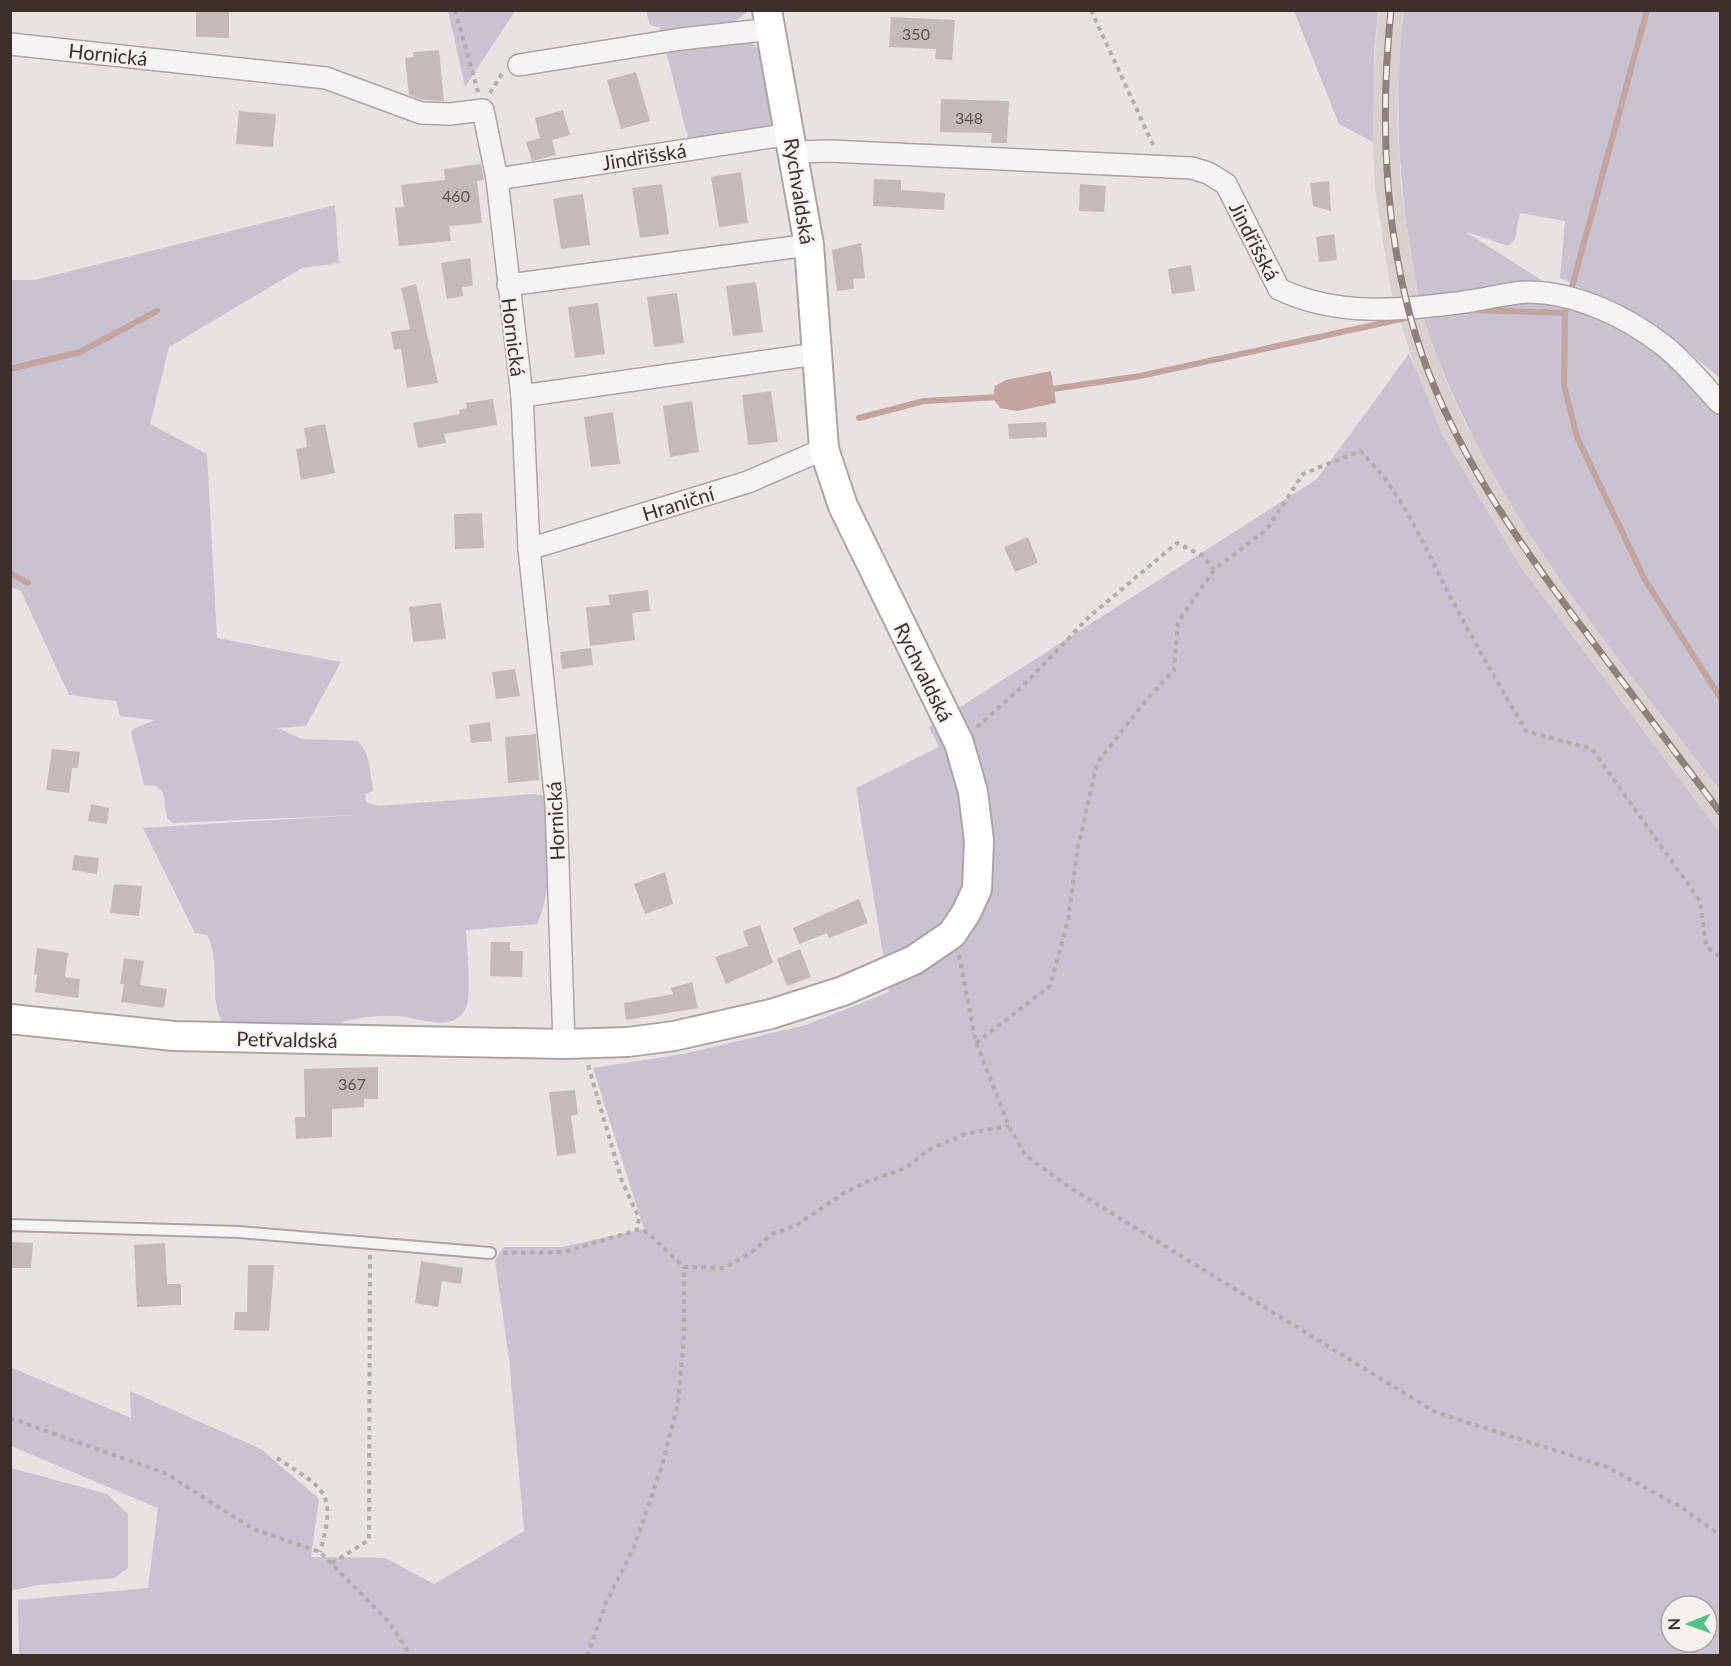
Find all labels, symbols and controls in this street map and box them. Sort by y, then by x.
house number: 350 [902,24,930,43]
street label: Hornická [67,38,149,70]
house number: 348 [955,108,983,127]
street label: Rychvaldská [780,136,820,246]
street label: Jindřišská [600,138,688,174]
house number: 460 [442,186,470,205]
street label: Jindřišská [1225,198,1285,284]
street label: Hornická [497,296,531,378]
street label: Hraniční [639,480,718,525]
street label: Rychvaldská [890,618,958,726]
street label: Hornická [541,781,569,861]
street label: Petřvaldská [236,1026,338,1052]
house number: 367 [338,1074,366,1093]
north arrow [1659,1594,1719,1654]
text: N [1664,1618,1683,1631]

